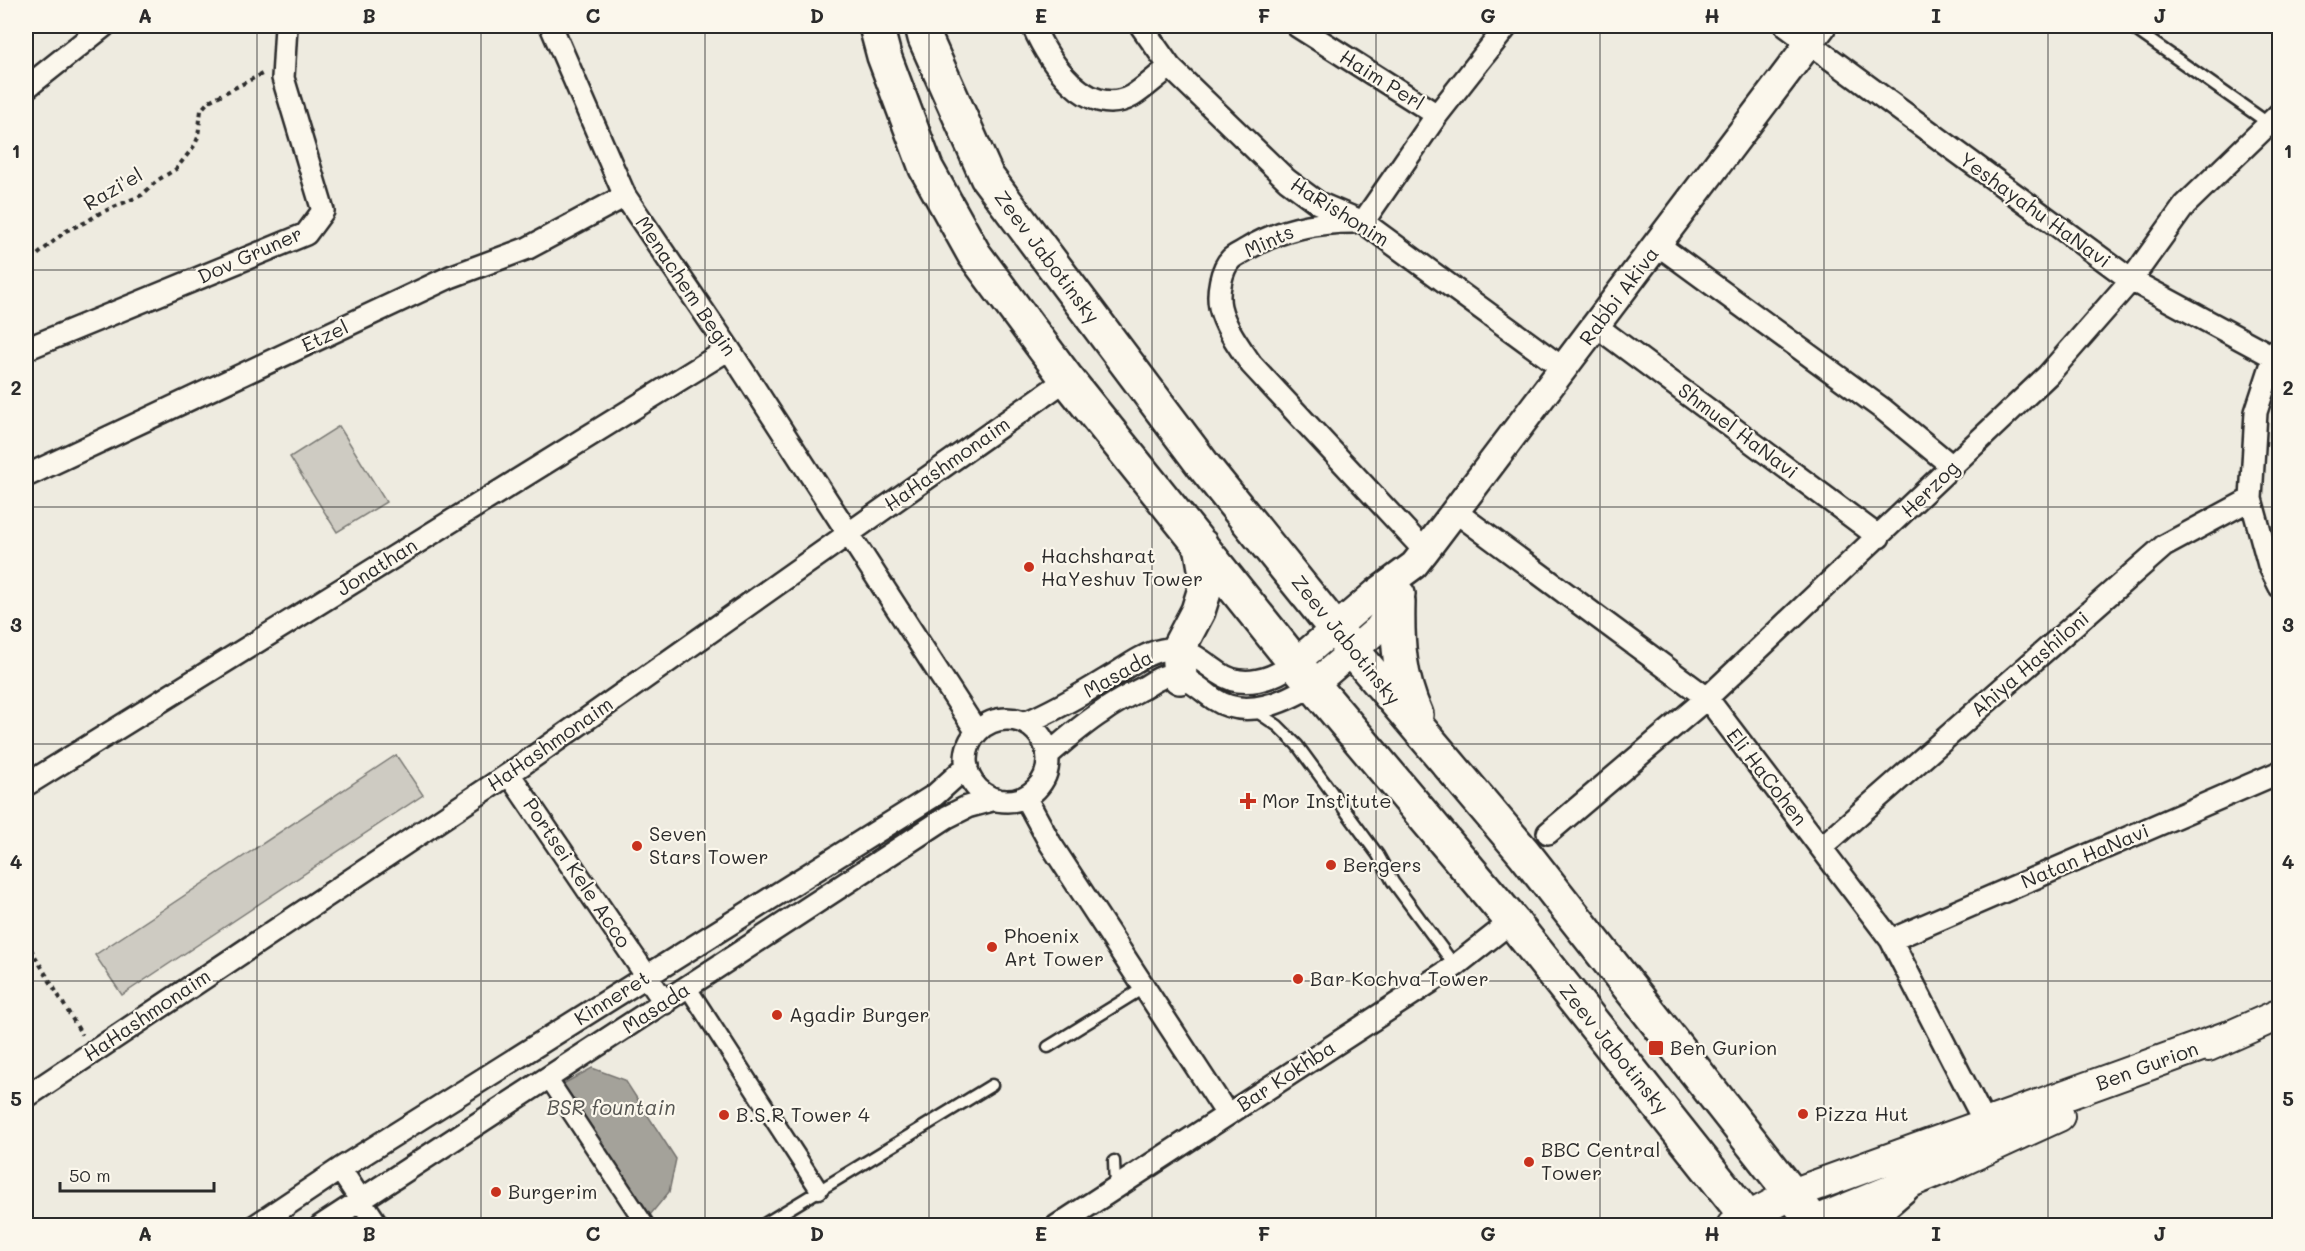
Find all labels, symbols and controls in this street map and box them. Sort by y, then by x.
text: A [138,2,152,28]
text: B [362,2,376,28]
text: C [586,2,601,28]
text: D [810,2,824,28]
text: E [1035,2,1047,28]
text: F [1258,2,1271,28]
text: G [1480,2,1496,28]
text: H [1704,2,1720,28]
text: I [1931,2,1941,28]
text: J [2153,2,2167,28]
street label: Haim Perl [1335,43,1430,115]
text: 1 [12,137,20,163]
text: 1 [2284,137,2292,163]
street label: Yeshayahu HaNavi [1955,145,2116,273]
street label: Razi'el [78,161,147,215]
street label: HaRishonim [1286,171,1395,252]
street label: Zeev Jabotinsky [989,185,1106,328]
street label: Menachem Begin [630,211,743,360]
street label: Mints [1240,218,1297,262]
street label: Dov Gruner [193,219,306,289]
street label: Rabbi Akiva [1573,241,1664,350]
street label: Etzel [297,313,352,357]
text: 2 [10,374,22,400]
text: 2 [2282,374,2294,400]
street label: Shmuel HaNavi [1673,377,1804,484]
street label: HaHashmonaim [878,410,1014,516]
street label: Herzog [1895,454,1964,522]
street label: Jonathan [331,531,422,601]
place label: Hachsharat HaYeshuv Tower [1041,542,1203,591]
marker: Hachsharat HaYeshuv Tower [1022,560,1036,574]
street label: Zeev Jabotinsky [1286,569,1407,710]
street label: Ahiya Hashiloni [1965,605,2094,722]
text: 3 [10,611,22,637]
text: 3 [2282,611,2294,637]
street label: Masada [1078,643,1157,703]
street label: HaHashmonaim [481,690,617,796]
street label: Eli HaCohen [1722,722,1814,830]
place label: Mor Institute [1262,787,1392,813]
marker: Mor Institute [1239,792,1257,810]
street label: Portsei Kele Acco [518,793,638,952]
street label: Natan HaNavi [2017,816,2153,894]
place label: Seven Stars Tower [649,820,769,869]
marker: Seven Stars Tower [630,839,644,853]
text: 4 [10,848,23,874]
text: 4 [2282,848,2295,874]
place label: Bergers [1343,851,1422,877]
marker: Bergers [1324,858,1338,872]
place label: Phoenix Art Tower [1004,922,1104,971]
marker: Phoenix Art Tower [985,940,999,954]
street label: HaHashmonaim [78,962,215,1066]
street label: Kinneret [569,964,654,1030]
place label: Bar Kochva Tower [1310,965,1489,991]
marker: Bar Kochva Tower [1291,972,1305,986]
street label: Masada [617,976,694,1039]
street label: Zeev Jabotinsky [1554,978,1675,1119]
place label: Agadir Burger [789,1001,930,1027]
marker: Agadir Burger [770,1008,784,1022]
street label: Bar Kokhba [1231,1034,1340,1117]
place label: Ben Gurion [1670,1034,1777,1060]
street label: Ben Gurion [2092,1035,2201,1096]
marker: Ben Gurion [1647,1039,1665,1057]
text: 5 [10,1085,22,1111]
text: 5 [2282,1085,2294,1111]
water label: BSR fountain [546,1093,676,1120]
place label: Pizza Hut [1815,1100,1908,1126]
place label: B.S.R Tower 4 [736,1101,870,1127]
marker: Pizza Hut [1796,1107,1810,1121]
marker: B.S.R Tower 4 [717,1108,731,1122]
place label: BBC Central Tower [1541,1136,1661,1185]
scale bar [60,1155,214,1193]
marker: BBC Central Tower [1522,1155,1536,1169]
text: 50 m [69,1163,111,1187]
place label: Burgerim [508,1178,597,1204]
marker: Burgerim [489,1185,503,1199]
text: A [138,1220,152,1246]
text: B [362,1220,376,1246]
text: C [586,1220,601,1246]
text: D [810,1220,824,1246]
text: E [1035,1220,1047,1246]
text: F [1258,1220,1271,1246]
text: G [1480,1220,1496,1246]
text: H [1704,1220,1720,1246]
text: I [1931,1220,1941,1246]
text: J [2153,1220,2167,1246]

